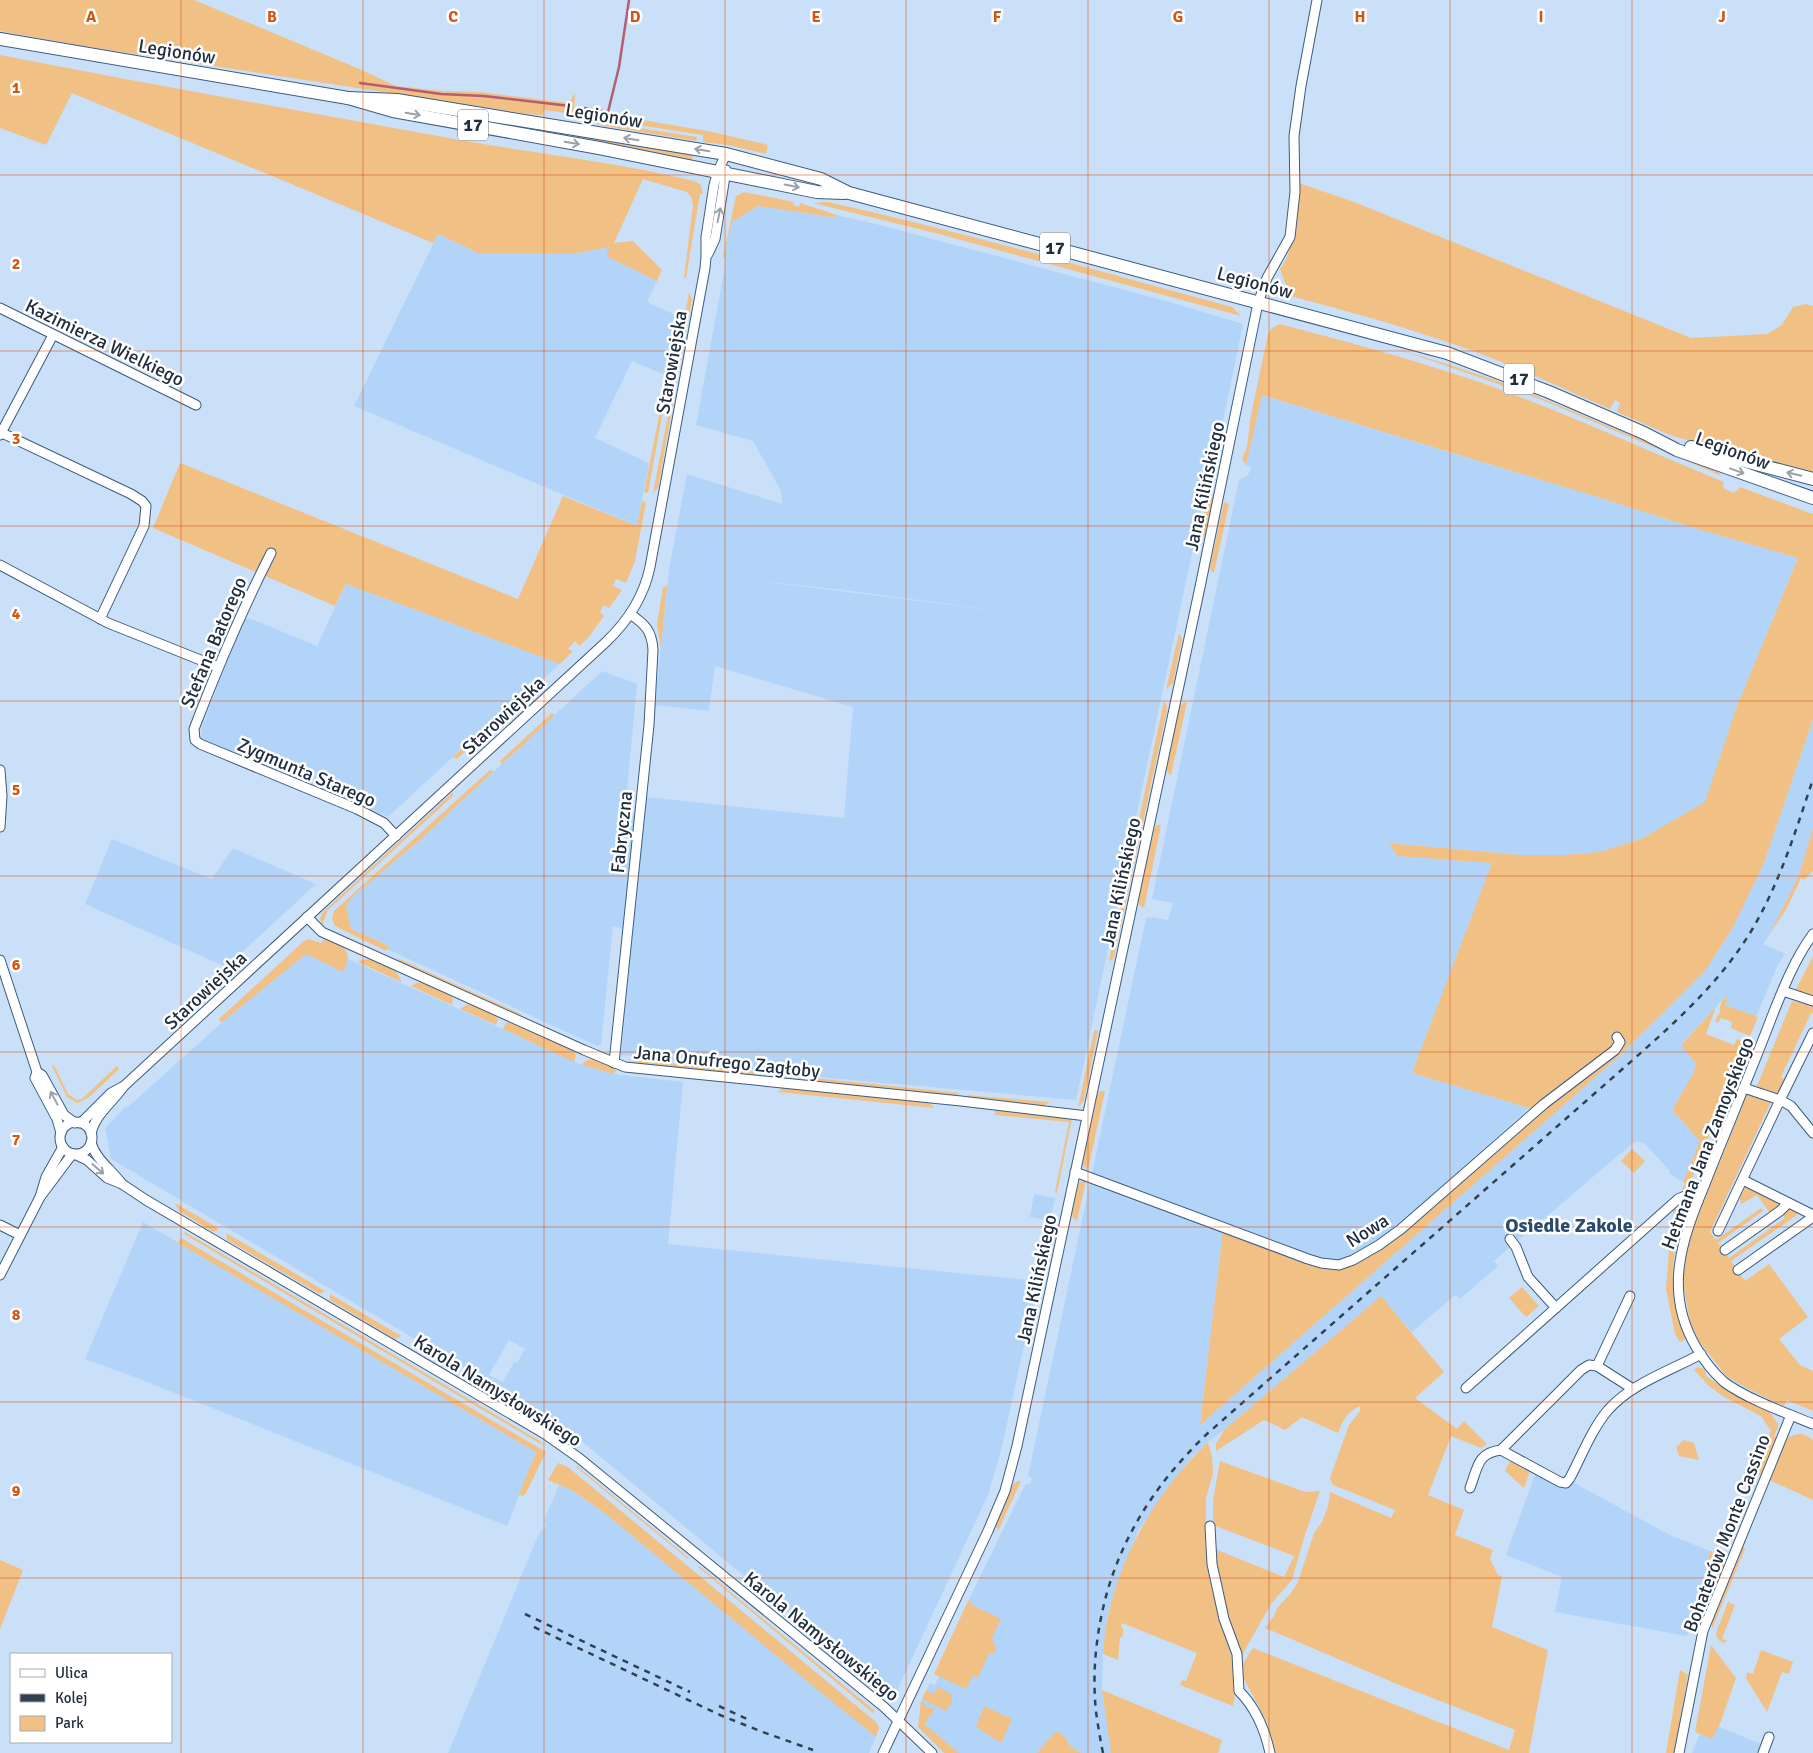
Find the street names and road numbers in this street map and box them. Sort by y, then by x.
street label: Legionów [137,34,217,70]
street label: Legionów [564,98,644,134]
road number: 17 [458,110,488,140]
road number: 17 [1040,232,1070,264]
street label: Legionów [1214,261,1296,305]
street label: Kazimierza Wielkiego [21,294,188,392]
street label: Starowiejska [651,309,693,416]
road number: 17 [1504,364,1534,394]
street label: Jana Kilińskiego [1180,419,1230,553]
street label: Legionów [1692,426,1774,476]
street label: Stefana Batorego [176,573,252,712]
street label: Starowiejska [457,671,550,760]
street label: Zygmunta Starego [234,733,380,813]
street label: Fabryczna [606,790,638,874]
street label: Jana Kilińskiego [1096,815,1146,949]
street label: Starowiejska [159,946,252,1035]
street label: Hetmana Jana Zamoyskiego [1656,1034,1760,1253]
street label: Jana Onufrego Zagłoby [633,1040,821,1084]
street label: Nowa [1342,1209,1393,1253]
street label: Jana Kilińskiego [1012,1212,1062,1346]
street label: Karola Namysłowskiego [409,1329,586,1452]
street label: Bohaterów Monte Cassino [1678,1431,1776,1636]
street label: Karola Namysłowskiego [739,1567,904,1707]

